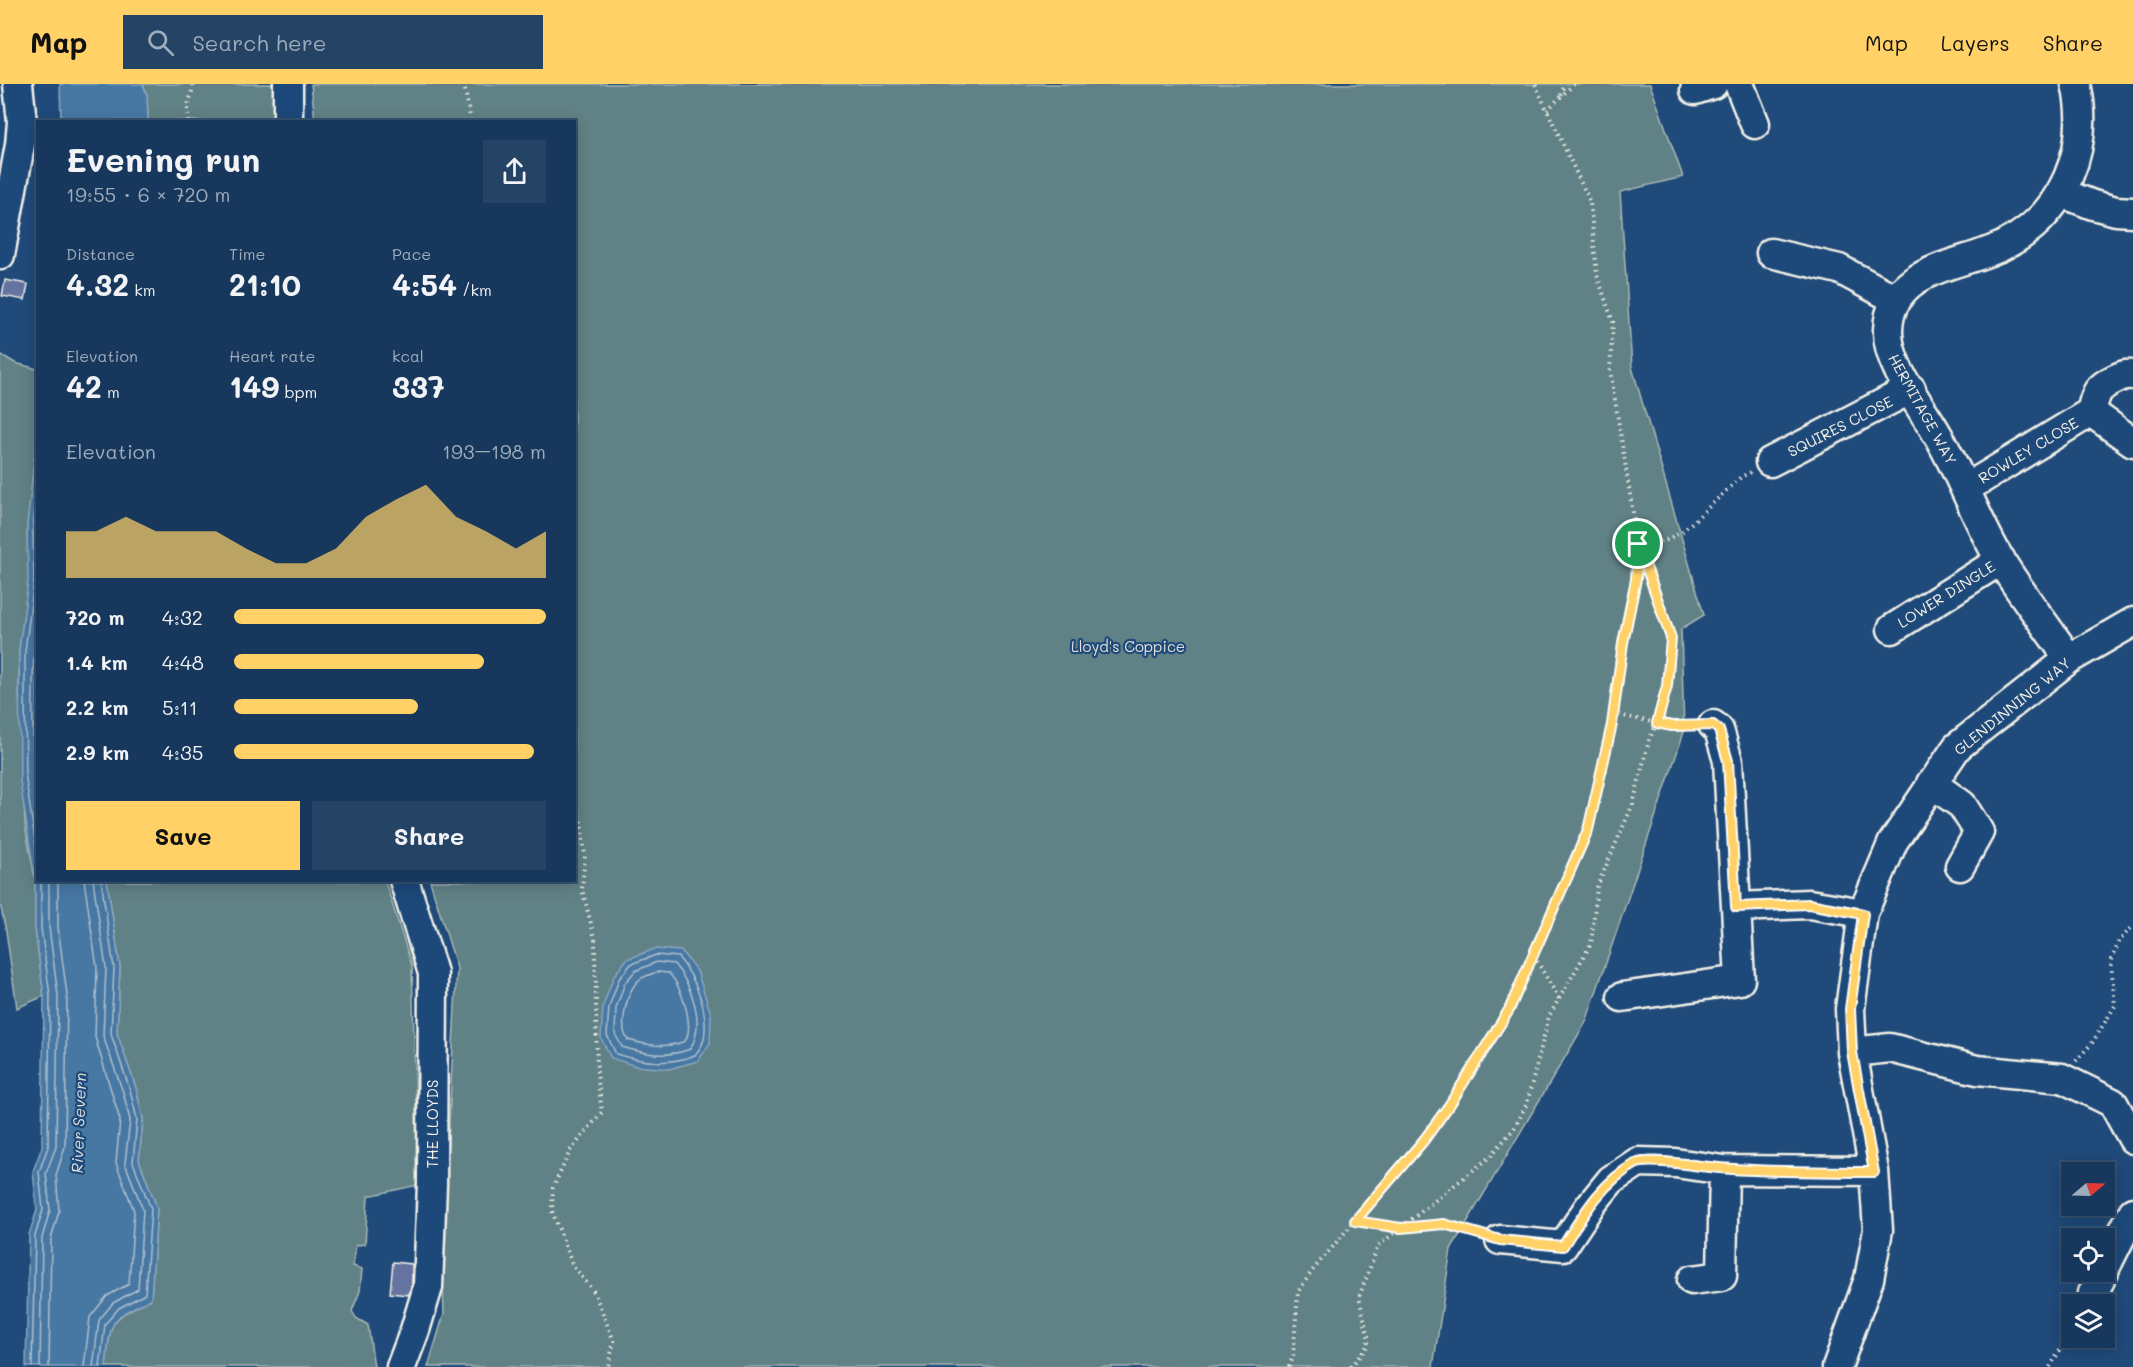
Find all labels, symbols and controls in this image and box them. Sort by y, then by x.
search box [123,15,543,69]
text: Map [30,24,87,60]
icon: search [144,26,177,59]
text: Search here [192,28,326,57]
text: Map [1865,29,1908,56]
text: Layers [1941,29,2010,56]
text: Share [2043,29,2103,56]
text: Evening run [66,137,260,180]
button: share [483,140,546,203]
text: 19:55 · 6 × 720 m [66,181,230,207]
text: Distance [66,243,135,264]
text: Time [229,243,265,264]
text: Pace [392,243,431,264]
text: 4.32 [66,264,129,304]
text: 21:10 [229,264,301,304]
text: 4:54 [392,264,457,304]
text: km [129,279,155,300]
text: /km [457,279,492,300]
text: Elevation [66,345,138,366]
text: Heart rate [229,345,315,366]
text: kcal [392,345,424,366]
street label: HERMITAGE WAY [1884,350,1962,468]
text: 42 [66,366,102,406]
text: 149 [229,366,279,406]
text: 337 [392,366,445,406]
text: m [102,381,120,402]
text: bpm [279,381,317,402]
street label: SQUIRES CLOSE [1784,391,1896,461]
street label: ROWLEY CLOSE [1974,412,2082,488]
text: Elevation [66,438,156,464]
text: 193–198 m [442,438,546,464]
pin [1612,518,1663,569]
icon: arrive [1621,527,1654,560]
street label: LOWER DINGLE [1893,556,1999,632]
text: 720 m [66,604,124,630]
text: 4:32 [162,604,203,630]
park label: Lloyd's Coppice [1071,636,1185,656]
text: 1.4 km [66,649,128,675]
text: 4:48 [162,649,204,675]
street label: GLENDINNING WAY [1950,653,2074,759]
text: 2.2 km [66,694,128,720]
text: 5:11 [162,694,198,720]
text: 2.9 km [66,739,129,765]
text: 4:35 [162,739,203,765]
button: Save [66,801,300,870]
button: Share [312,801,546,870]
water label: River Severn [66,1072,90,1174]
street label: THE LLOYDS [422,1080,442,1168]
north arrow [2061,1162,2115,1216]
map controls [2061,1162,2115,1348]
button: locate [2061,1228,2115,1282]
button: layers [2061,1294,2115,1348]

